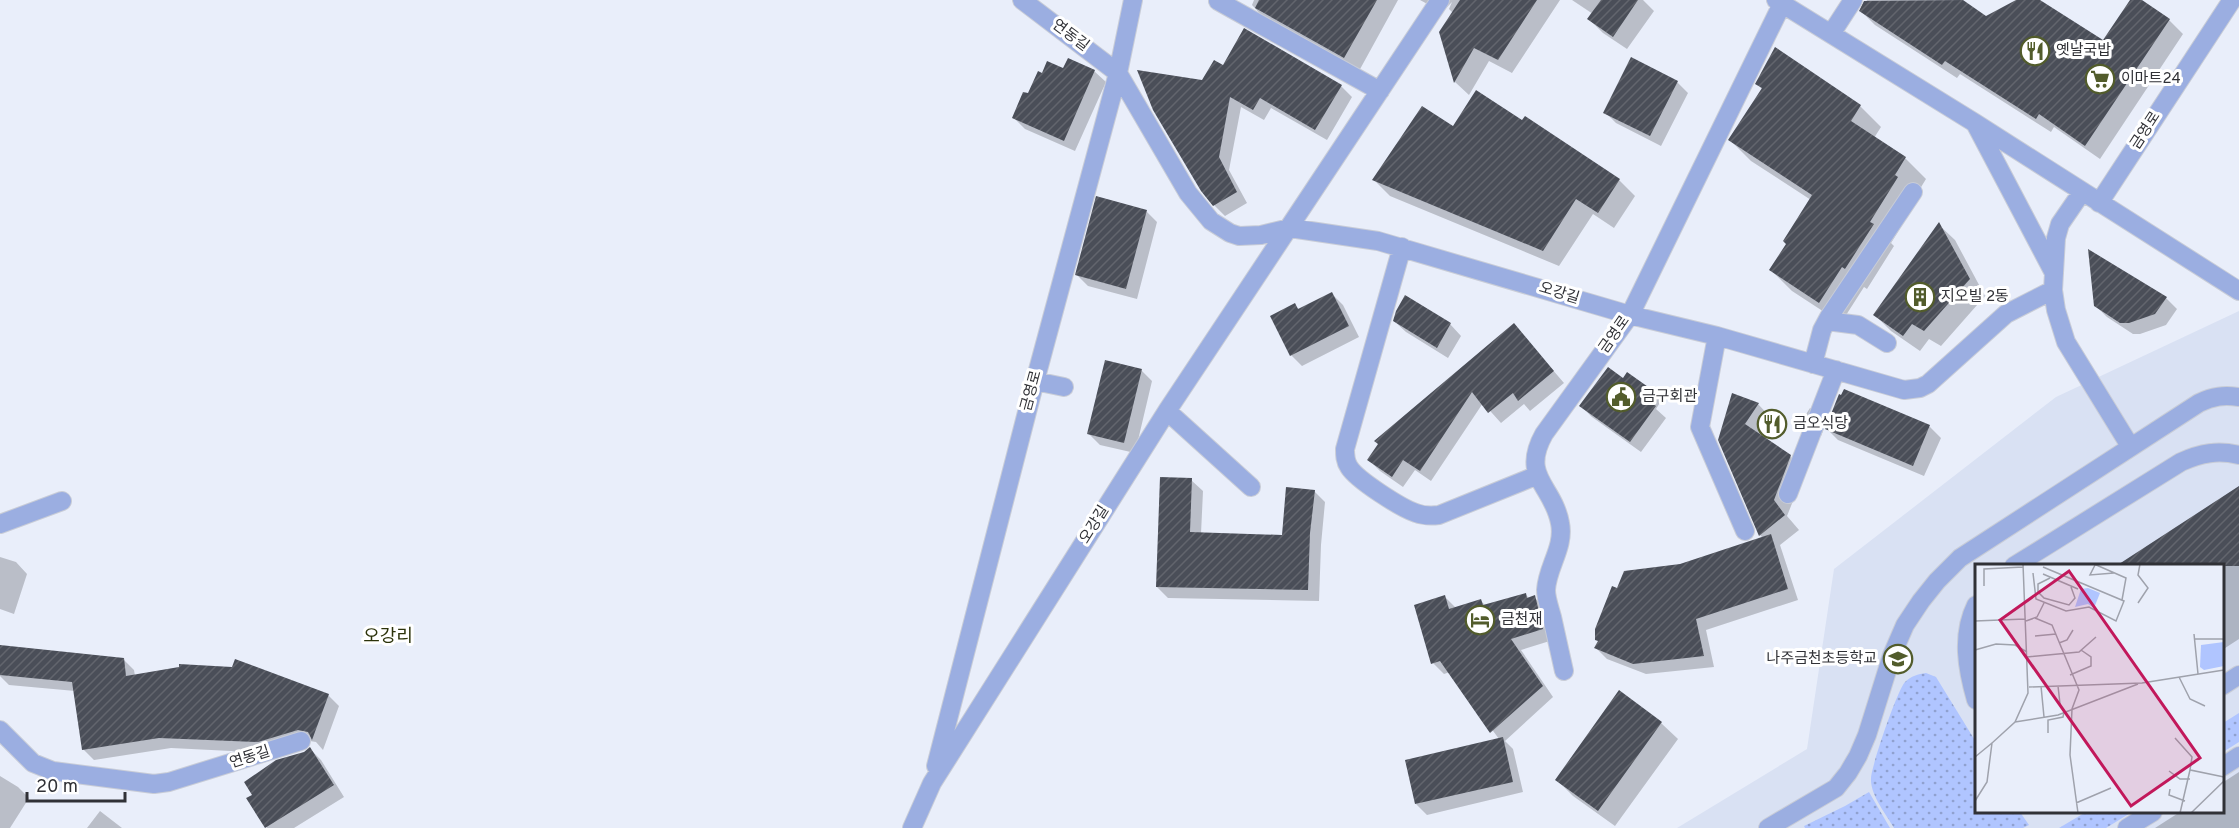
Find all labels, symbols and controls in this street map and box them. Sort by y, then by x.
street label: 연동길 [1048,16,1092,56]
restaurant icon: 옛날국밥 [2019,35,2051,67]
place label: 옛날국밥 [2056,42,2111,61]
supermarket icon: 이마트24 [2084,63,2116,95]
place label: 이마트24 [2121,70,2181,89]
street label: 금영로 [2127,108,2165,154]
street label: 오강길 [1536,279,1582,309]
building icon: 지오빌 2동 [1904,281,1936,313]
place label: 지오빌 2동 [1941,288,2009,307]
street label: 금영로 [1595,313,1635,357]
street label: 금영로 [1017,369,1047,413]
public building icon: 금구회관 [1605,381,1637,413]
place label: 금구회관 [1642,388,1697,407]
restaurant icon: 금오식당 [1756,408,1788,440]
place label: 금오식당 [1793,415,1848,434]
street label: 오강길 [1076,502,1114,548]
inset map [1975,564,2224,813]
hotel icon: 금천재 [1464,604,1496,636]
place label: 금천재 [1501,610,1542,630]
district label: 오강리 [363,626,413,649]
school or university icon: 나주금천초등학교 [1882,643,1914,675]
place label: 나주금천초등학교 [1767,649,1877,669]
street label: 연동길 [227,743,273,773]
scale bar [27,765,124,803]
text: 20 m [36,776,78,799]

